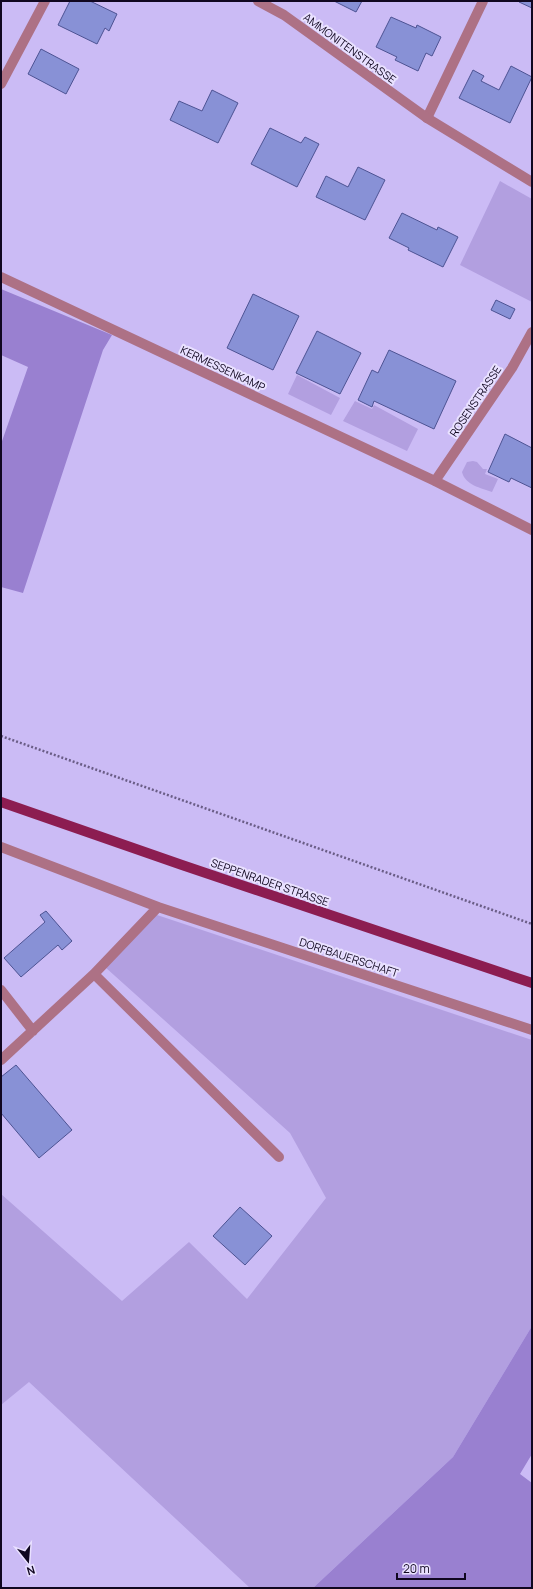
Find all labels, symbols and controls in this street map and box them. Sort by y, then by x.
street label: AMMONITENSTRASSE [301,9,399,87]
street label: KERMESSENKAMP [178,342,268,394]
street label: ROSENSTRASSE [446,363,504,439]
street label: SEPPENRADER STRASSE [209,855,331,909]
street label: DORFBAUERSCHAFT [297,934,401,980]
north arrow [8,1541,48,1581]
scale bar [397,1555,465,1581]
text: 20 m [403,1560,430,1577]
text: N [25,1563,37,1579]

